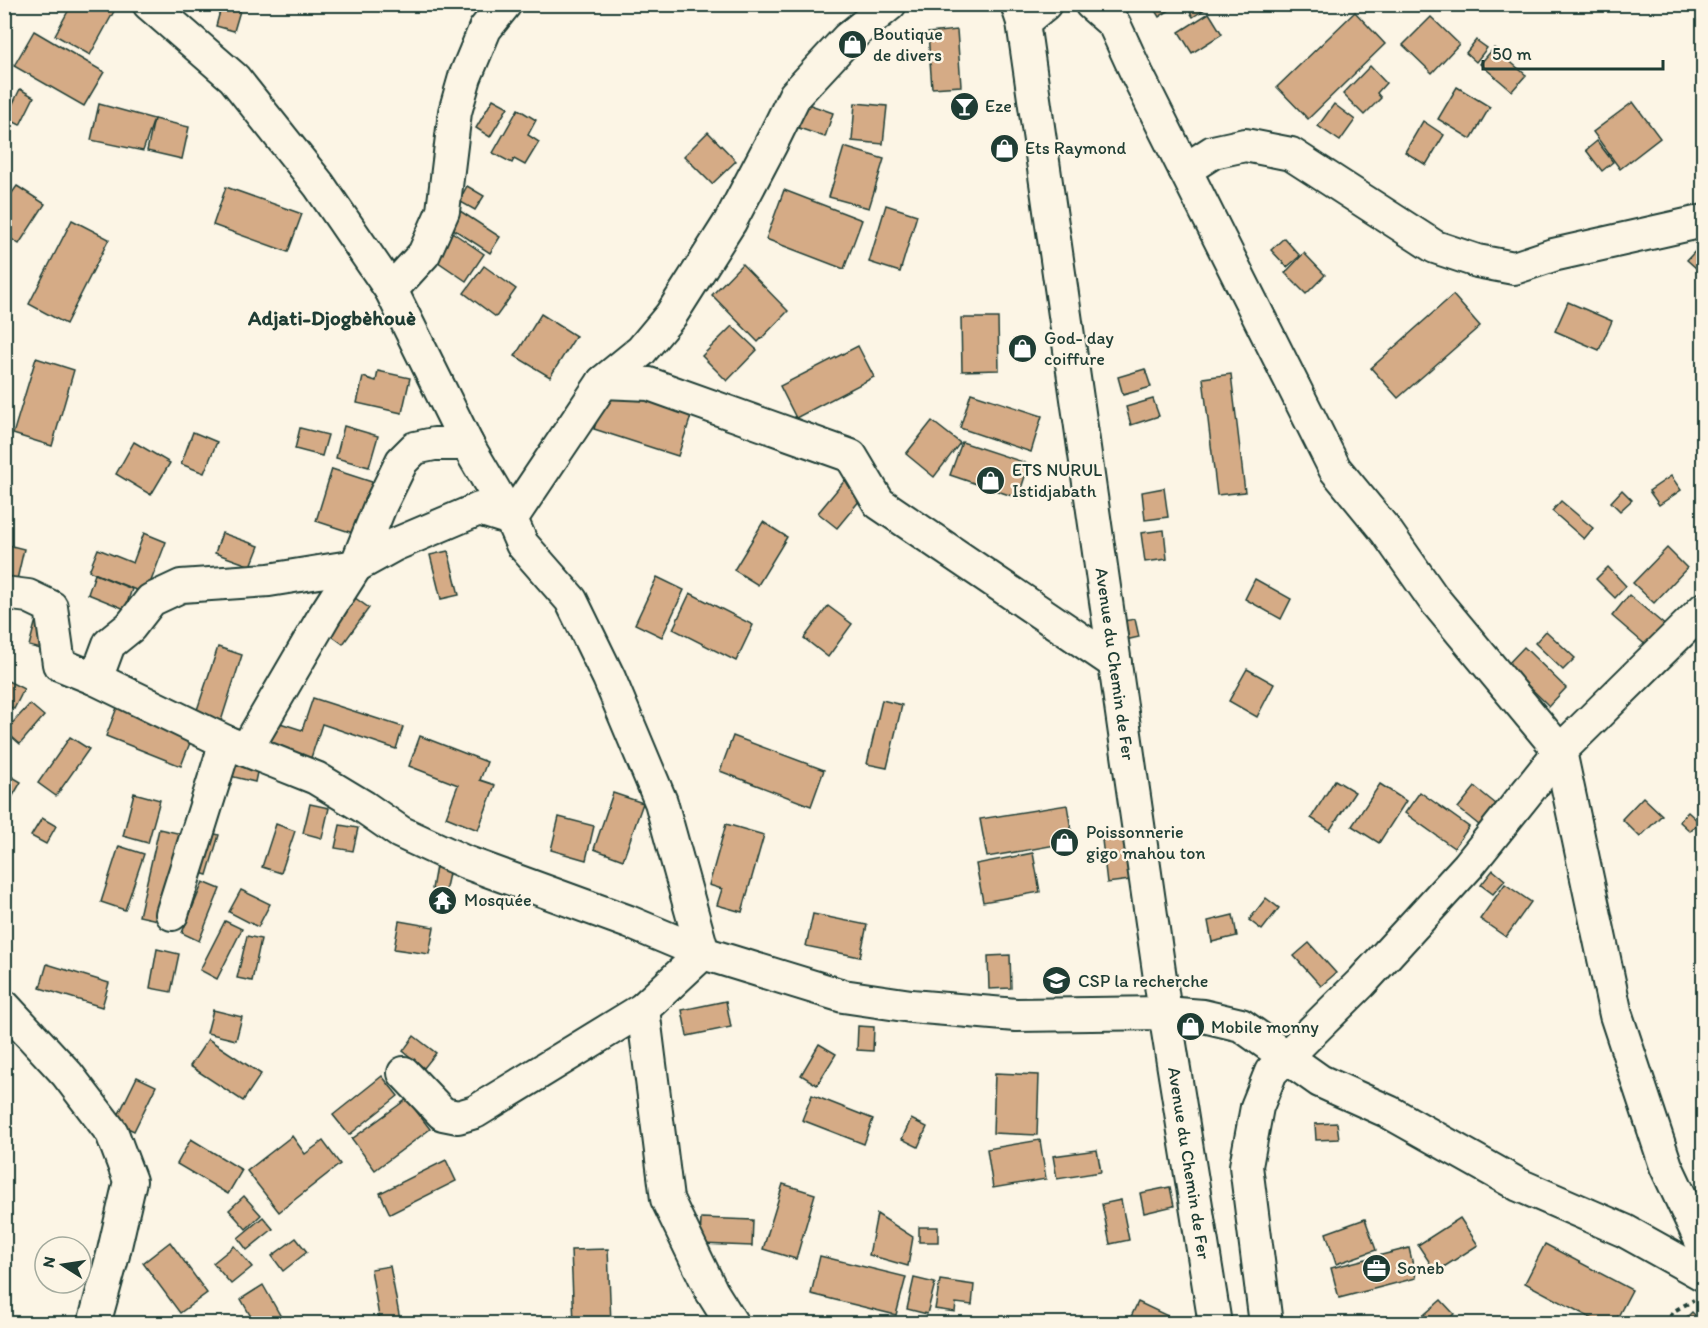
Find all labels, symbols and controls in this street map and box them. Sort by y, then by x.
place label: Boutique de divers [873,23,943,66]
shop icon: Boutique de divers [836,28,868,60]
scale bar [1483,33,1663,71]
text: 50 m [1492,43,1532,65]
bar icon: Eze [948,90,980,122]
place label: Eze [985,95,1012,117]
shop icon: Ets Raymond [988,132,1020,164]
place label: Ets Raymond [1025,137,1126,159]
district label: Adjati-Djogbèhouè [247,305,416,331]
place label: God- day coiffure [1044,327,1114,370]
shop icon: God- day coiffure [1007,332,1039,364]
place label: ETS NURUL Istidjabath [1012,459,1102,502]
shop icon: ETS NURUL Istidjabath [975,464,1007,496]
street label: Avenue du Chemin de Fer [1091,566,1139,762]
place label: Poissonnerie gigo mahou ton [1086,821,1206,864]
shop icon: Poissonnerie gigo mahou ton [1049,826,1081,858]
temple icon: Mosquée [427,884,459,916]
place label: Mosquée [464,889,532,911]
school or university icon: CSP la recherche [1041,965,1073,997]
place label: CSP la recherche [1078,970,1208,992]
shop icon: Mobile monny [1174,1011,1206,1043]
place label: Mobile monny [1211,1016,1319,1038]
street label: Avenue du Chemin de Fer [1163,1065,1215,1261]
north arrow [33,1235,93,1295]
office icon: Soneb [1360,1252,1392,1284]
text: N [38,1255,59,1269]
place label: Soneb [1397,1257,1444,1279]

